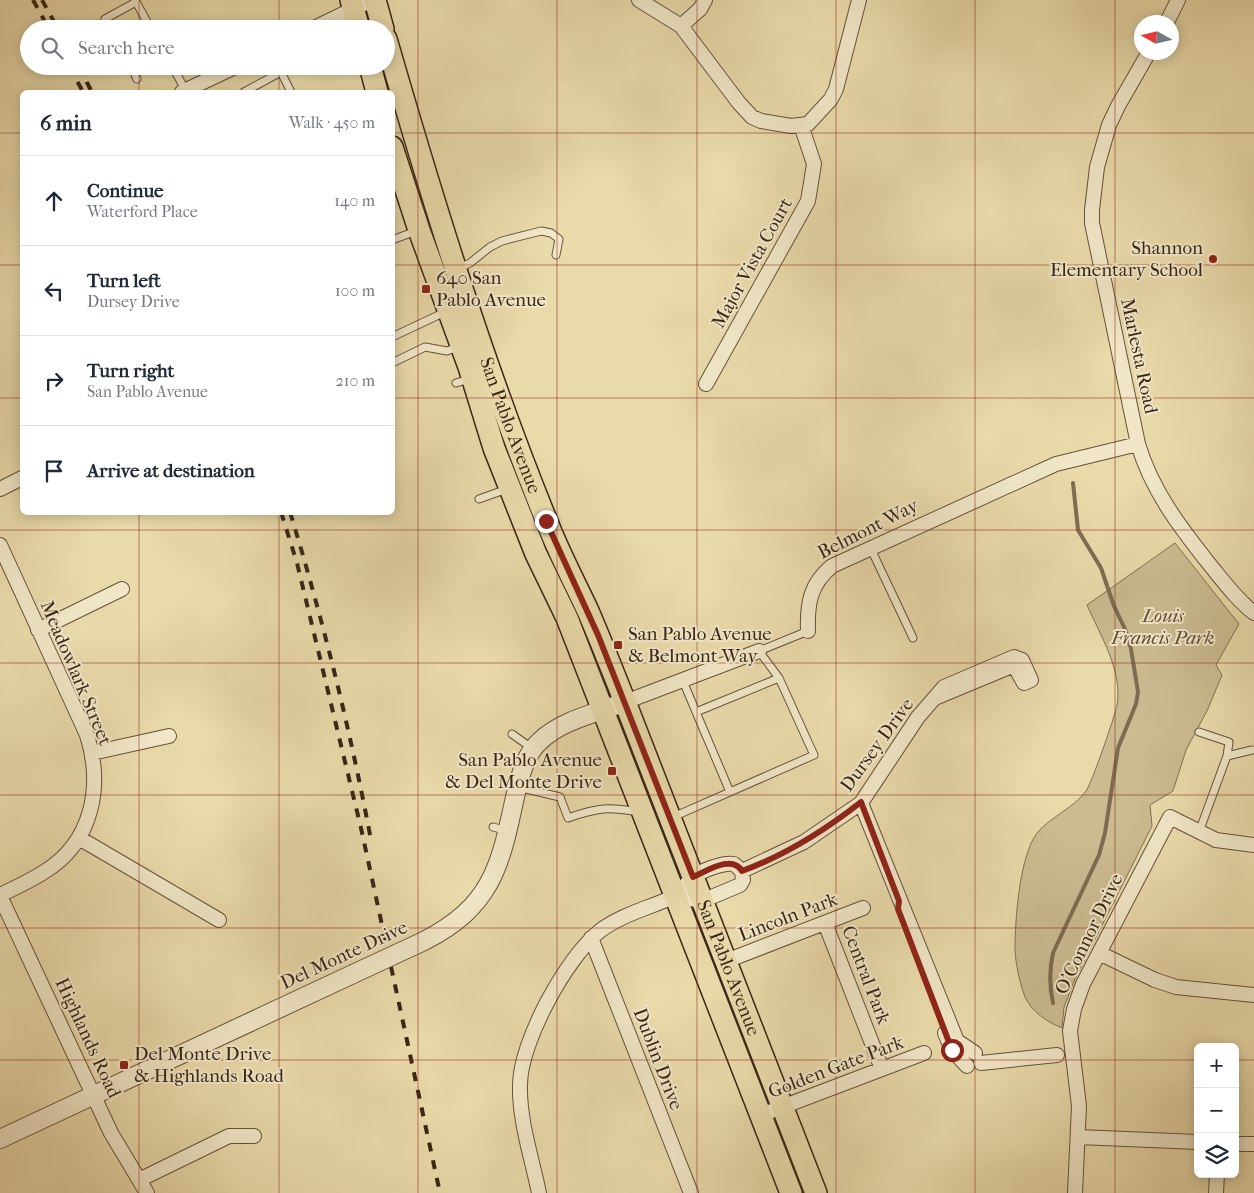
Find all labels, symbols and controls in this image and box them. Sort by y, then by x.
north arrow [1134,15,1179,60]
search box [20,20,395,75]
icon: search [38,34,66,62]
text: Search here [78,37,174,59]
text: 6 min [40,111,92,135]
text: Walk · 450 m [289,113,375,132]
text: Continue [87,180,163,202]
icon: ahead [40,187,68,215]
text: 140 m [334,191,375,210]
street label: Major Vista Court [707,194,797,332]
text: Waterford Place [87,202,198,221]
place label: Shannon Elementary School [1050,237,1203,281]
marker: Shannon Elementary School [1207,253,1219,265]
place label: 640 San Pablo Avenue [436,267,546,311]
text: Turn left [87,270,161,292]
icon: left [40,277,68,305]
text: 100 m [335,281,375,300]
marker: 640 San Pablo Avenue [420,283,432,295]
text: Dursey Drive [87,292,180,311]
street label: Marlesta Road [1116,296,1162,416]
street label: San Pablo Avenue [475,354,546,497]
text: Turn right [87,360,174,382]
icon: right [40,367,68,395]
text: 210 m [336,371,375,390]
text: San Pablo Avenue [87,382,208,401]
icon: arrive [40,457,68,485]
text: Arrive at destination [87,460,255,482]
street label: Belmont Way [814,494,923,564]
route end [535,510,558,533]
street label: Meadowlark Street [36,597,116,749]
park label: Louis Francis Park [1110,605,1215,649]
place label: San Pablo Avenue & Belmont Way [628,623,772,667]
marker: San Pablo Avenue & Belmont Way [612,639,624,651]
street label: Dursey Drive [836,694,918,796]
place label: San Pablo Avenue & Del Monte Drive [445,749,602,793]
marker: San Pablo Avenue & Del Monte Drive [606,765,618,777]
street label: O'Connor Drive [1050,870,1128,998]
street label: Lincoln Park [736,888,841,946]
street label: San Pablo Avenue [692,897,765,1039]
street label: Del Monte Drive [277,916,411,994]
street label: Central Park [837,923,895,1028]
street label: Highlands Road [51,974,126,1102]
street label: Dublin Drive [628,1005,688,1113]
street label: Golden Gate Park [765,1031,907,1103]
route start [941,1039,964,1062]
place label: Del Monte Drive & Highlands Road [134,1043,284,1087]
map controls [1194,1043,1239,1178]
button: + [1194,1043,1239,1088]
marker: Del Monte Drive & Highlands Road [118,1059,130,1071]
button: − [1194,1088,1239,1133]
button: layers [1194,1133,1239,1178]

